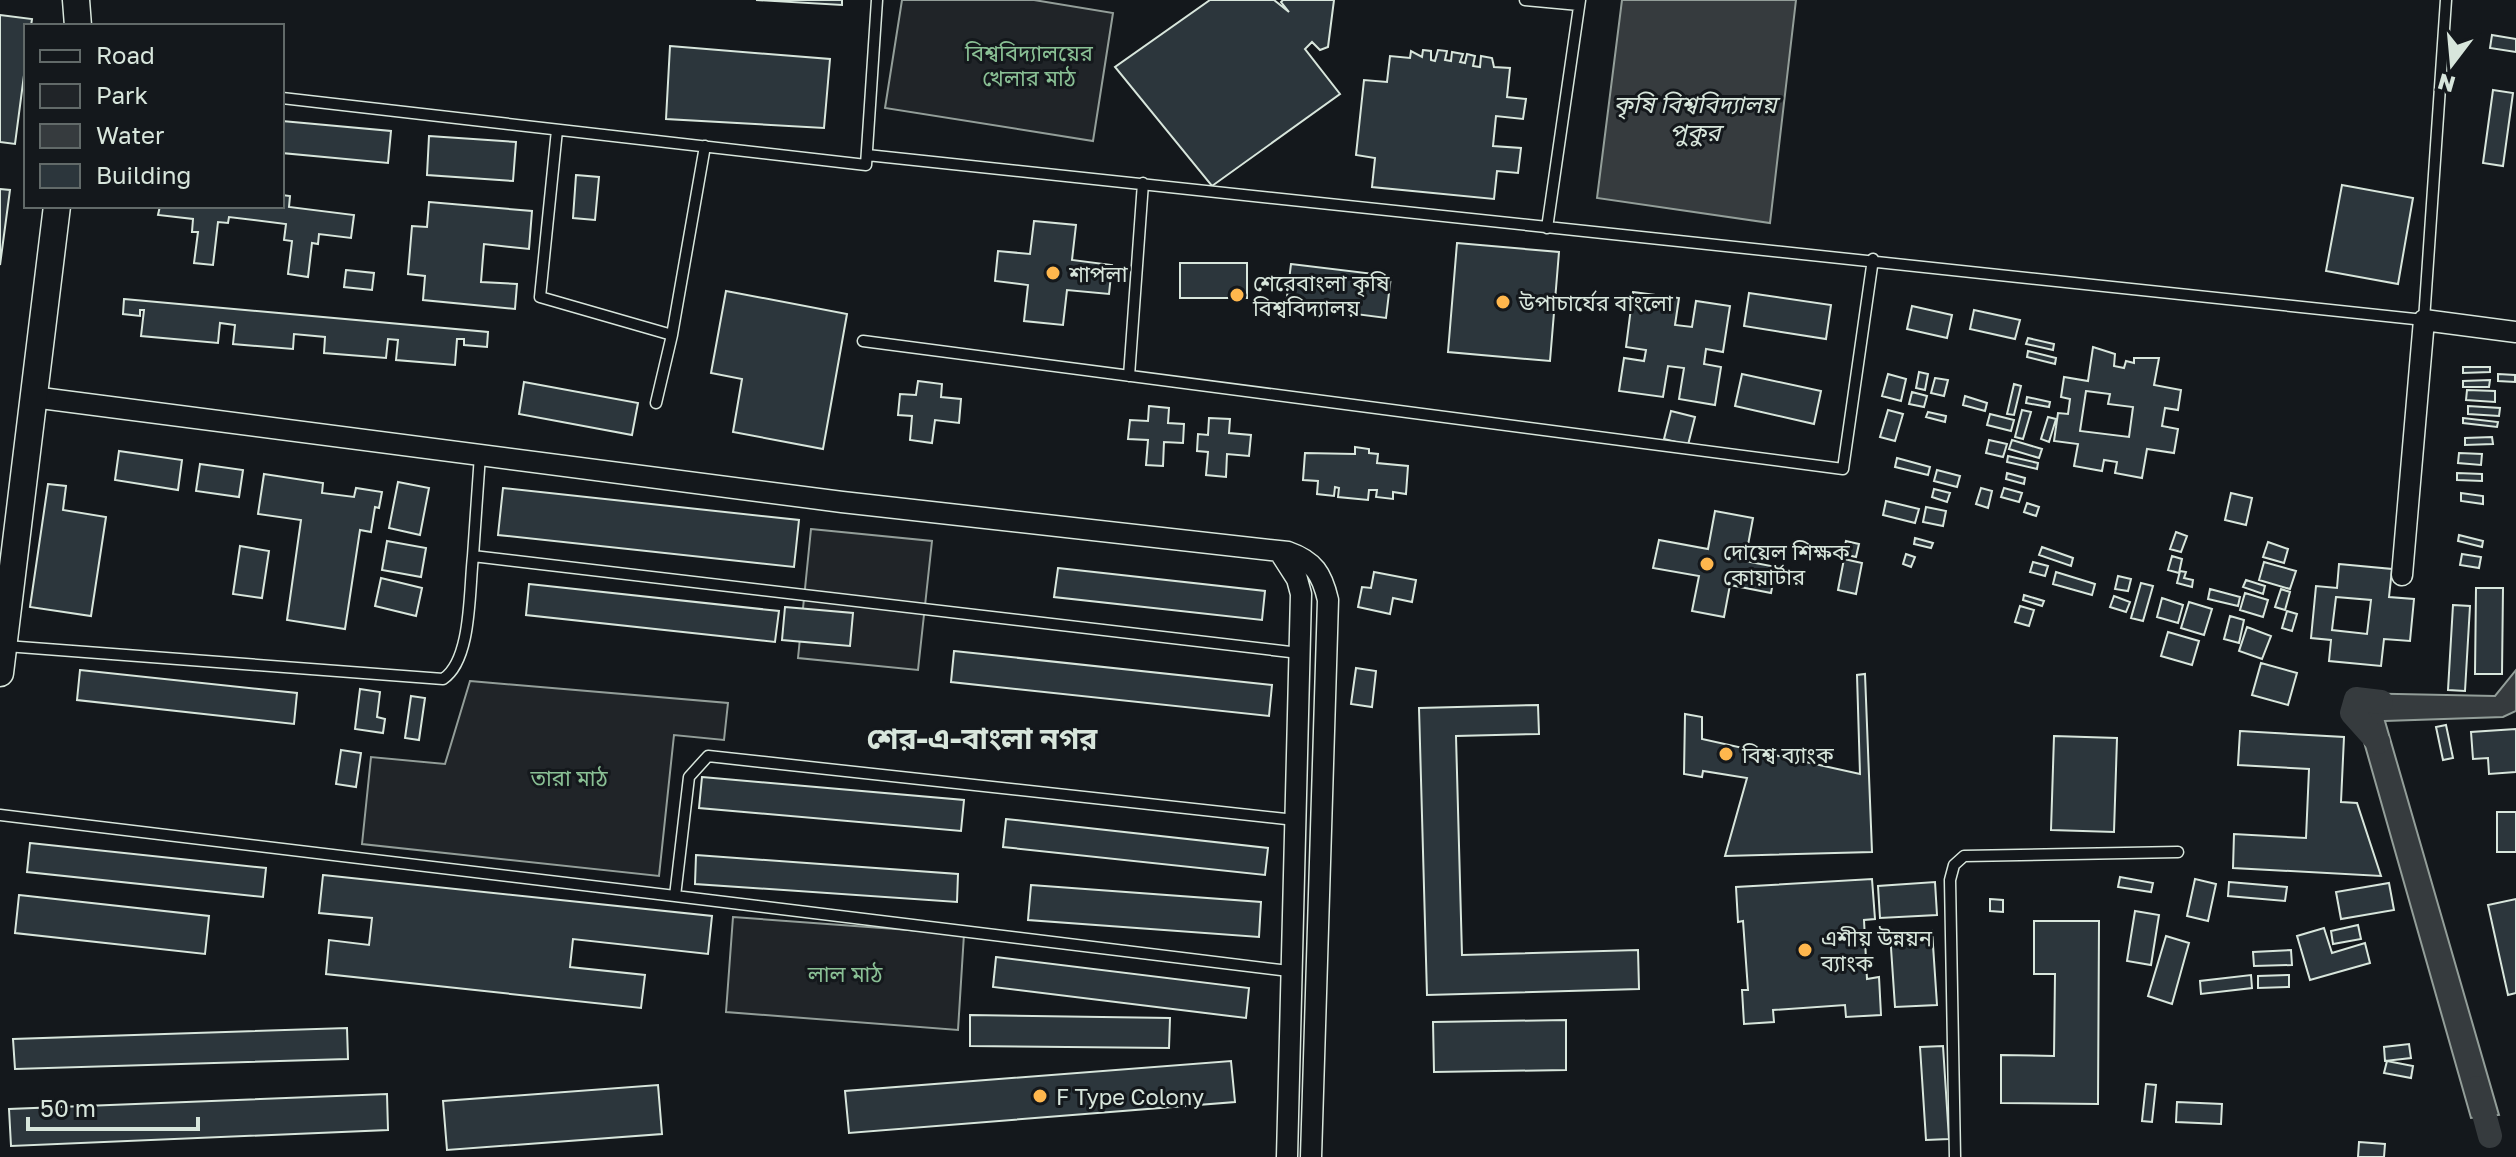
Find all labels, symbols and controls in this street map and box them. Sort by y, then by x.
legend [24,24,284,208]
north arrow [2412,24,2492,104]
park label: বিশ্ববিদ্যালয়ের খেলার মাঠ [964,39,1094,91]
text: Road [96,40,155,69]
text: N [2435,68,2458,99]
text: Park [96,80,148,109]
water label: কৃষি বিশ্ববিদ্যালয় পুকুর [1613,89,1781,147]
text: Water [96,120,164,149]
text: Building [96,160,191,189]
place label: শাপলা [1068,260,1129,287]
marker: শাপলা [1044,264,1062,282]
place label: শেরেবাংলা কৃষি বিশ্ববিদ্যালয় [1252,269,1390,321]
marker: শেরেবাংলা কৃষি বিশ্ববিদ্যালয় [1228,286,1246,304]
place label: উপাচার্যের বাংলো [1518,289,1674,316]
marker: উপাচার্যের বাংলো [1494,293,1512,311]
place label: দোয়েল শিক্ষক কোয়ার্টার [1723,538,1850,590]
marker: দোয়েল শিক্ষক কোয়ার্টার [1698,555,1716,573]
district label: শের-এ-বাংলা নগর [867,720,1098,756]
place label: বিশ্ব ব্যাংক [1741,741,1834,768]
marker: বিশ্ব ব্যাংক [1717,745,1735,763]
park label: তারা মাঠ [529,764,609,791]
place label: এশীয় উন্নয়ন ব্যাংক [1820,924,1933,976]
marker: এশীয় উন্নয়ন ব্যাংক [1796,941,1814,959]
park label: লাল মাঠ [807,960,883,987]
scale bar [28,1081,198,1131]
place label: F Type Colony [1056,1083,1204,1110]
marker: F Type Colony [1031,1087,1049,1105]
text: 50 m [40,1093,96,1122]

